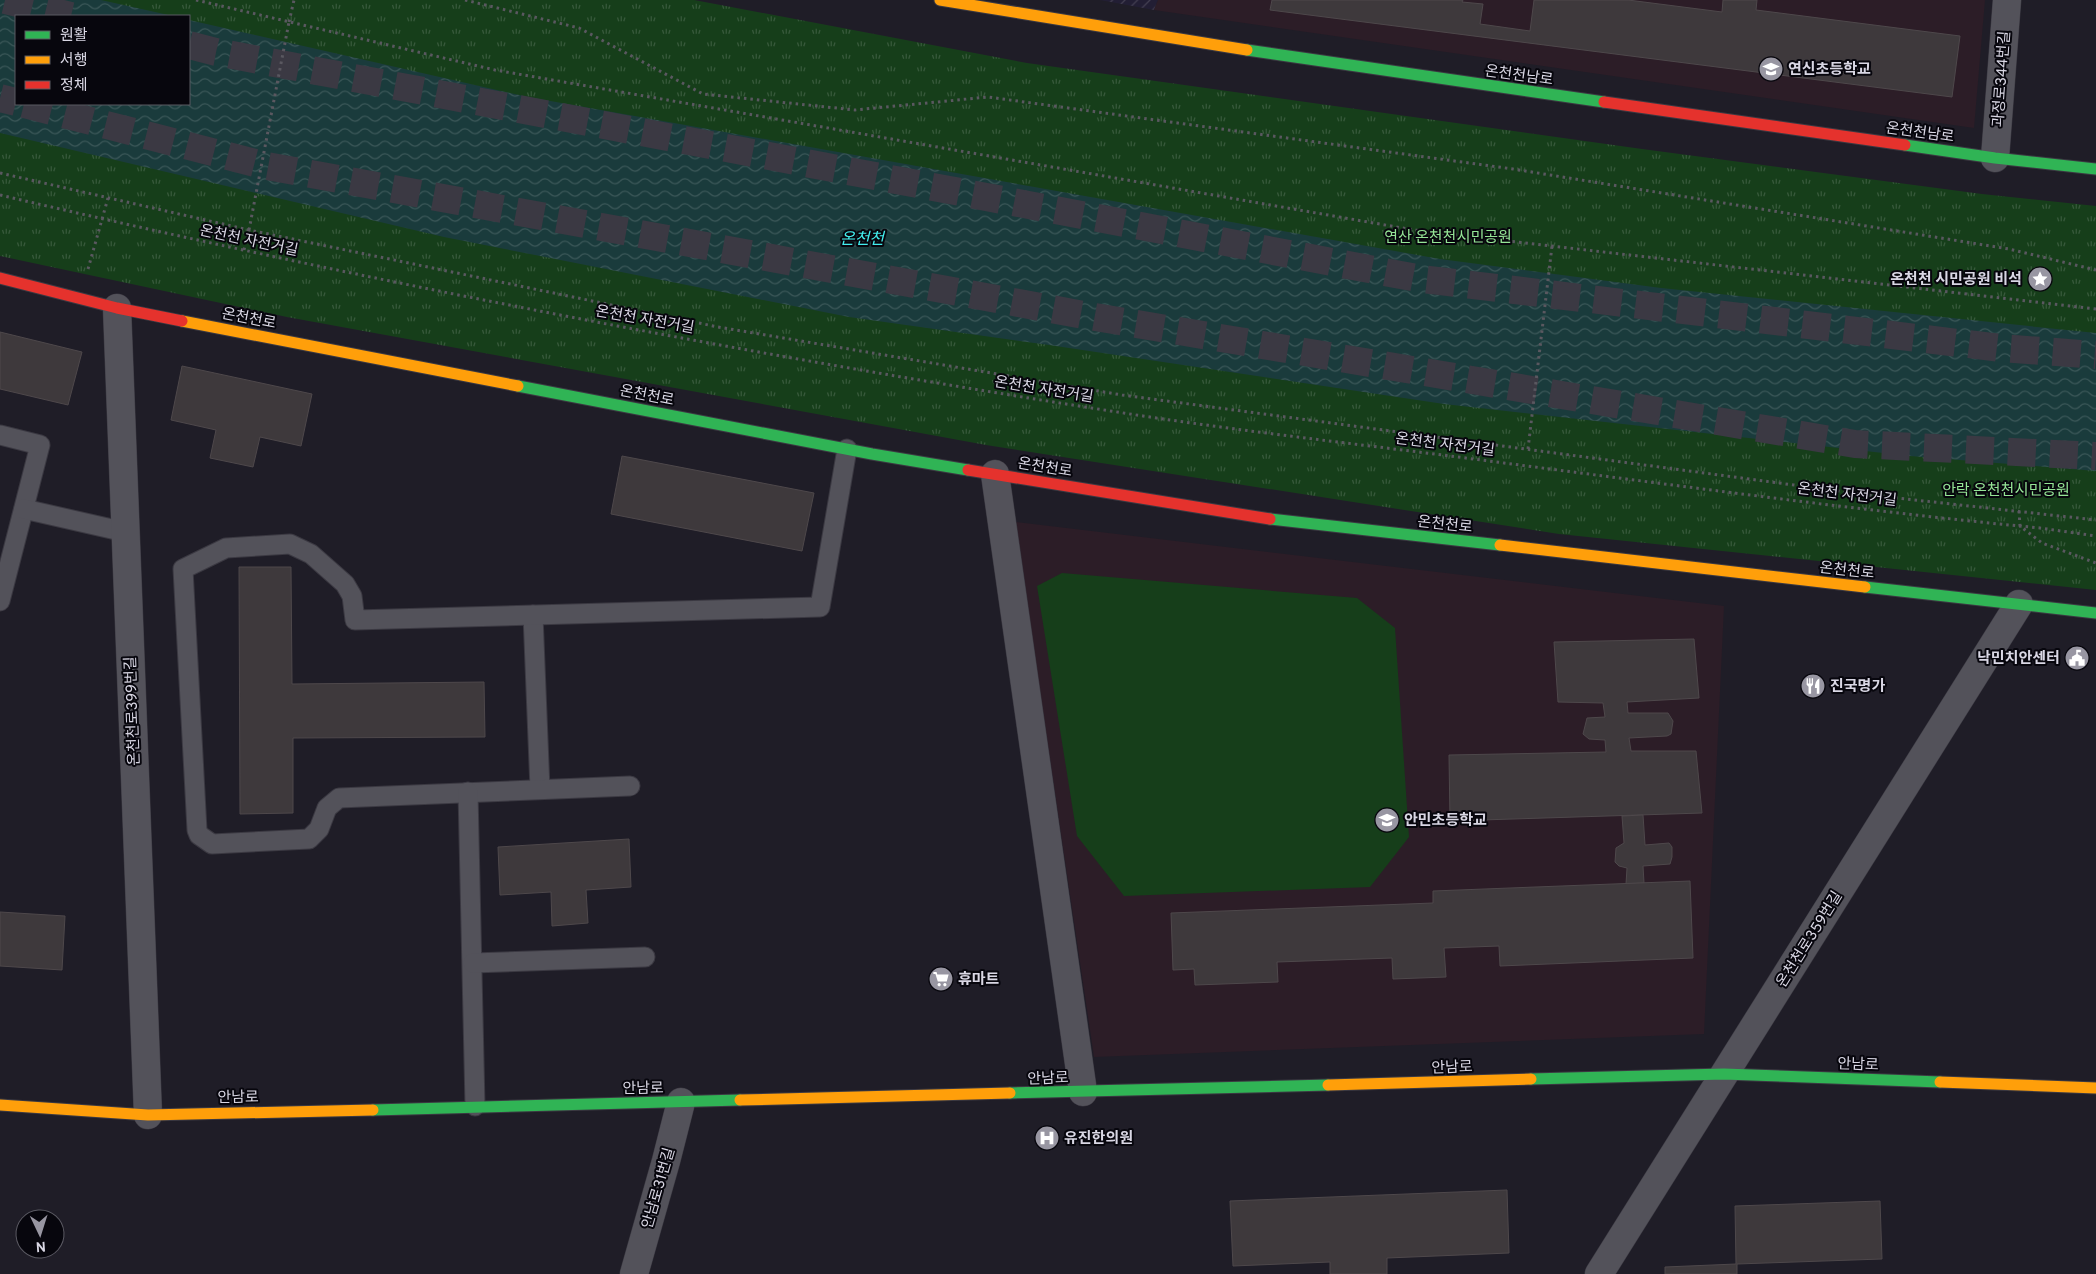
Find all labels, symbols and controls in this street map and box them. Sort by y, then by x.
legend [15,15,190,105]
text: 원활 [60,27,88,46]
street label: 과정로344번길 [1990,30,2015,128]
text: 서행 [60,52,88,71]
school or university icon: 연신초등학교 [1758,56,1784,82]
place label: 연신초등학교 [1788,60,1871,80]
street label: 온천천남로 [1483,61,1554,91]
text: 정체 [60,77,88,96]
street label: 온천천남로 [1884,118,1955,148]
street label: 온천천 자전거길 [198,221,300,261]
park label: 연산 온천천시민공원 [1384,228,1512,248]
water label: 온천천 [840,230,886,250]
place icon: 온천천 시민공원 비석 [2027,266,2053,292]
place label: 온천천 시민공원 비석 [1890,270,2022,290]
street label: 온천천 자전거길 [594,301,696,339]
street label: 온천천로 [220,304,278,334]
street label: 온천천 자전거길 [993,372,1095,408]
street label: 온천천로 [618,381,676,411]
street label: 온천천 자전거길 [1394,429,1496,461]
street label: 온천천로 [1016,454,1074,482]
street label: 온천천 자전거길 [1796,479,1898,511]
park label: 안락 온천천시민공원 [1942,481,2070,501]
street label: 온천천로 [1416,512,1473,538]
street label: 온천천로 [1818,558,1875,584]
public building icon: 낙민치안센터 [2064,645,2090,671]
place label: 낙민치안센터 [1977,650,2060,669]
street label: 온천천로399번길 [121,656,145,766]
restaurant icon: 진국명가 [1800,673,1826,699]
place label: 진국명가 [1830,678,1885,697]
school or university icon: 안민초등학교 [1374,807,1400,833]
place label: 안민초등학교 [1404,811,1487,831]
street label: 온천천로359번길 [1772,888,1847,991]
supermarket icon: 휴마트 [928,966,954,992]
place label: 휴마트 [958,971,1000,990]
street label: 안남로 [1837,1055,1879,1076]
street label: 안남로 [1431,1058,1473,1079]
street label: 안남로 [1027,1069,1069,1090]
street label: 안남로 [622,1080,664,1099]
street label: 안남로 [217,1089,259,1108]
hospital icon: 유진한의원 [1034,1125,1060,1151]
place label: 유진한의원 [1064,1130,1133,1149]
street label: 안남로31번길 [639,1146,680,1231]
north arrow [15,1209,65,1259]
text: N [35,1237,46,1254]

